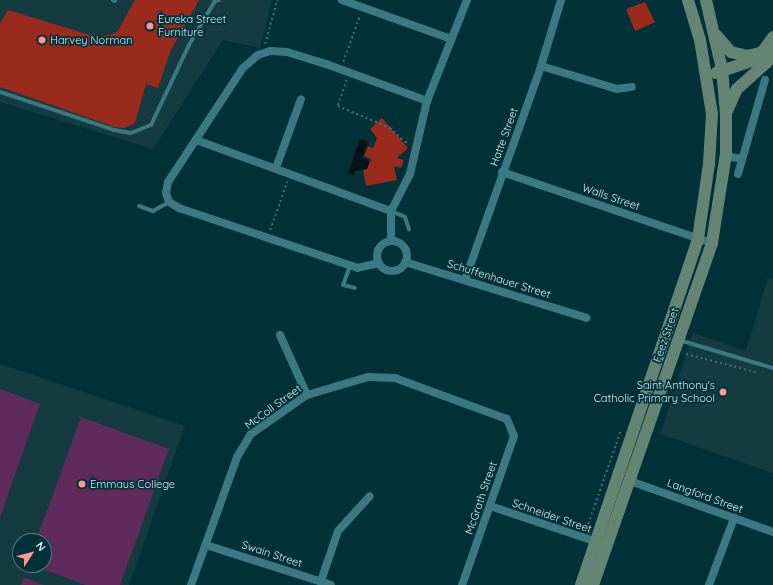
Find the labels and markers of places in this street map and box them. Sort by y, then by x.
place label: Eureka Street Furniture [158,13,226,39]
marker: Eureka Street Furniture [145,21,155,31]
place label: Harvey Norman [50,33,132,47]
marker: Harvey Norman [37,35,47,45]
place label: Saint Anthony's Catholic Primary School [594,379,715,405]
marker: Saint Anthony's Catholic Primary School [718,387,728,397]
place label: Emmaus College [90,477,175,491]
marker: Emmaus College [77,479,87,489]

